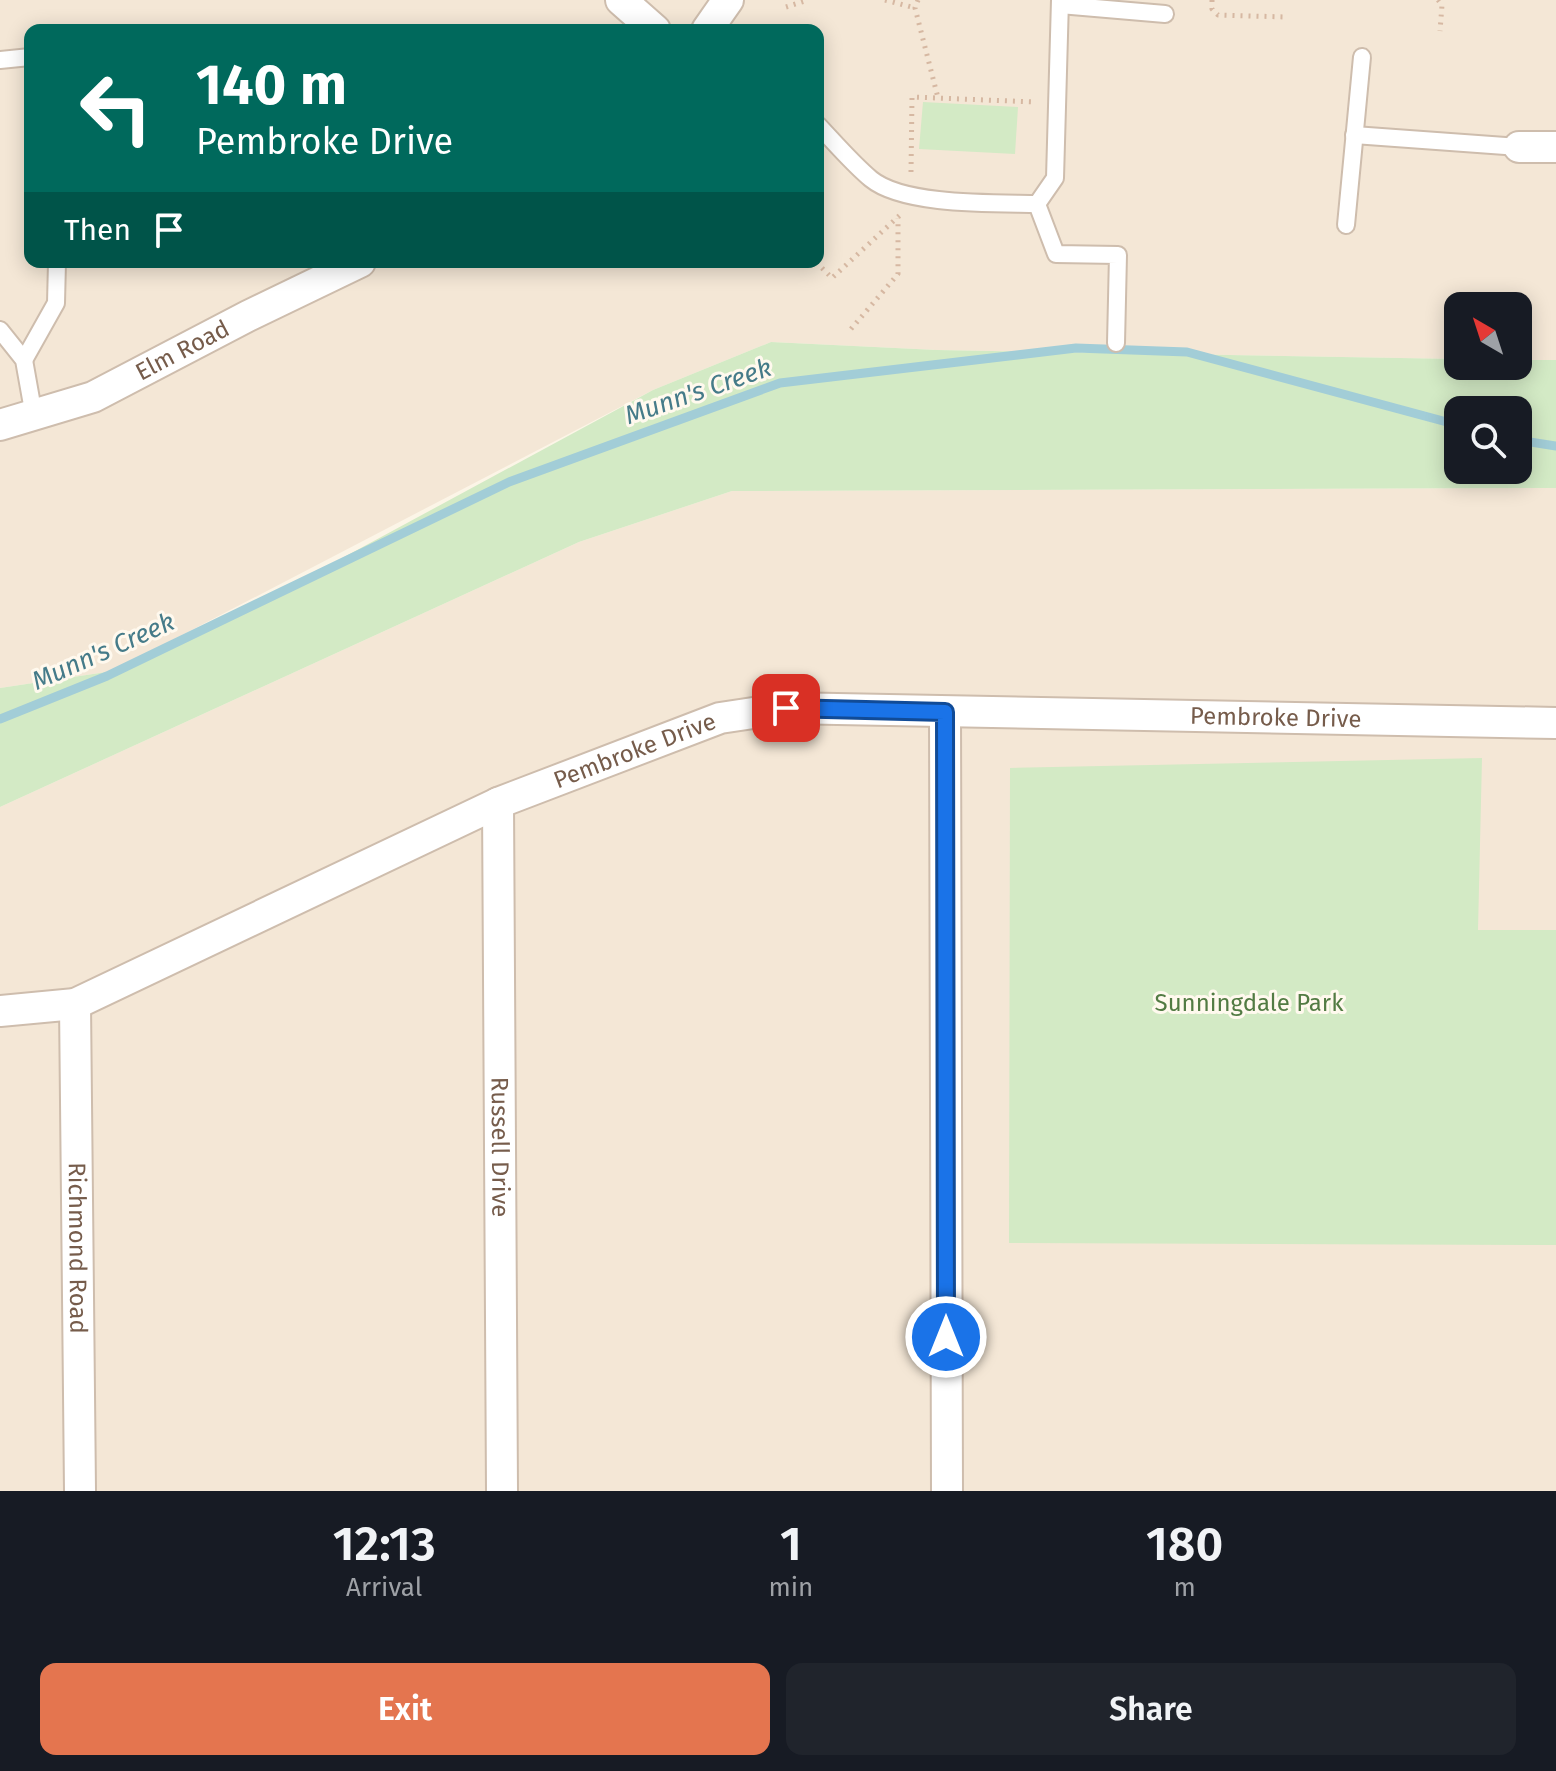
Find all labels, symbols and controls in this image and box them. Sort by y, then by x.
text: 140 m [196,52,347,119]
icon: left [64,56,168,160]
text: Pembroke Drive [196,120,453,164]
icon: arrive [147,208,191,252]
text: Then [64,212,131,248]
north arrow [1444,292,1532,380]
map controls [1444,292,1532,484]
street label: Elm Road [131,314,234,386]
water label: Munn's Creek [621,352,776,431]
button: search [1444,396,1532,484]
water label: Munn's Creek [27,606,179,697]
pin [752,674,820,742]
icon: arrive [764,686,808,730]
street label: Pembroke Drive [1190,702,1362,733]
street label: Pembroke Drive [550,707,720,794]
park label: Sunningdale Park [1155,989,1344,1017]
street label: Russell Drive [486,1077,514,1217]
street label: Richmond Road [63,1162,92,1334]
position arrow [904,1295,988,1379]
text: 12:13 [333,1515,436,1573]
text: 1 [780,1515,802,1573]
text: 180 [1146,1515,1223,1573]
text: Arrival [346,1572,422,1603]
text: min [768,1572,813,1603]
text: m [1173,1572,1196,1603]
button: Exit [40,1663,770,1755]
button: Share [786,1663,1516,1755]

